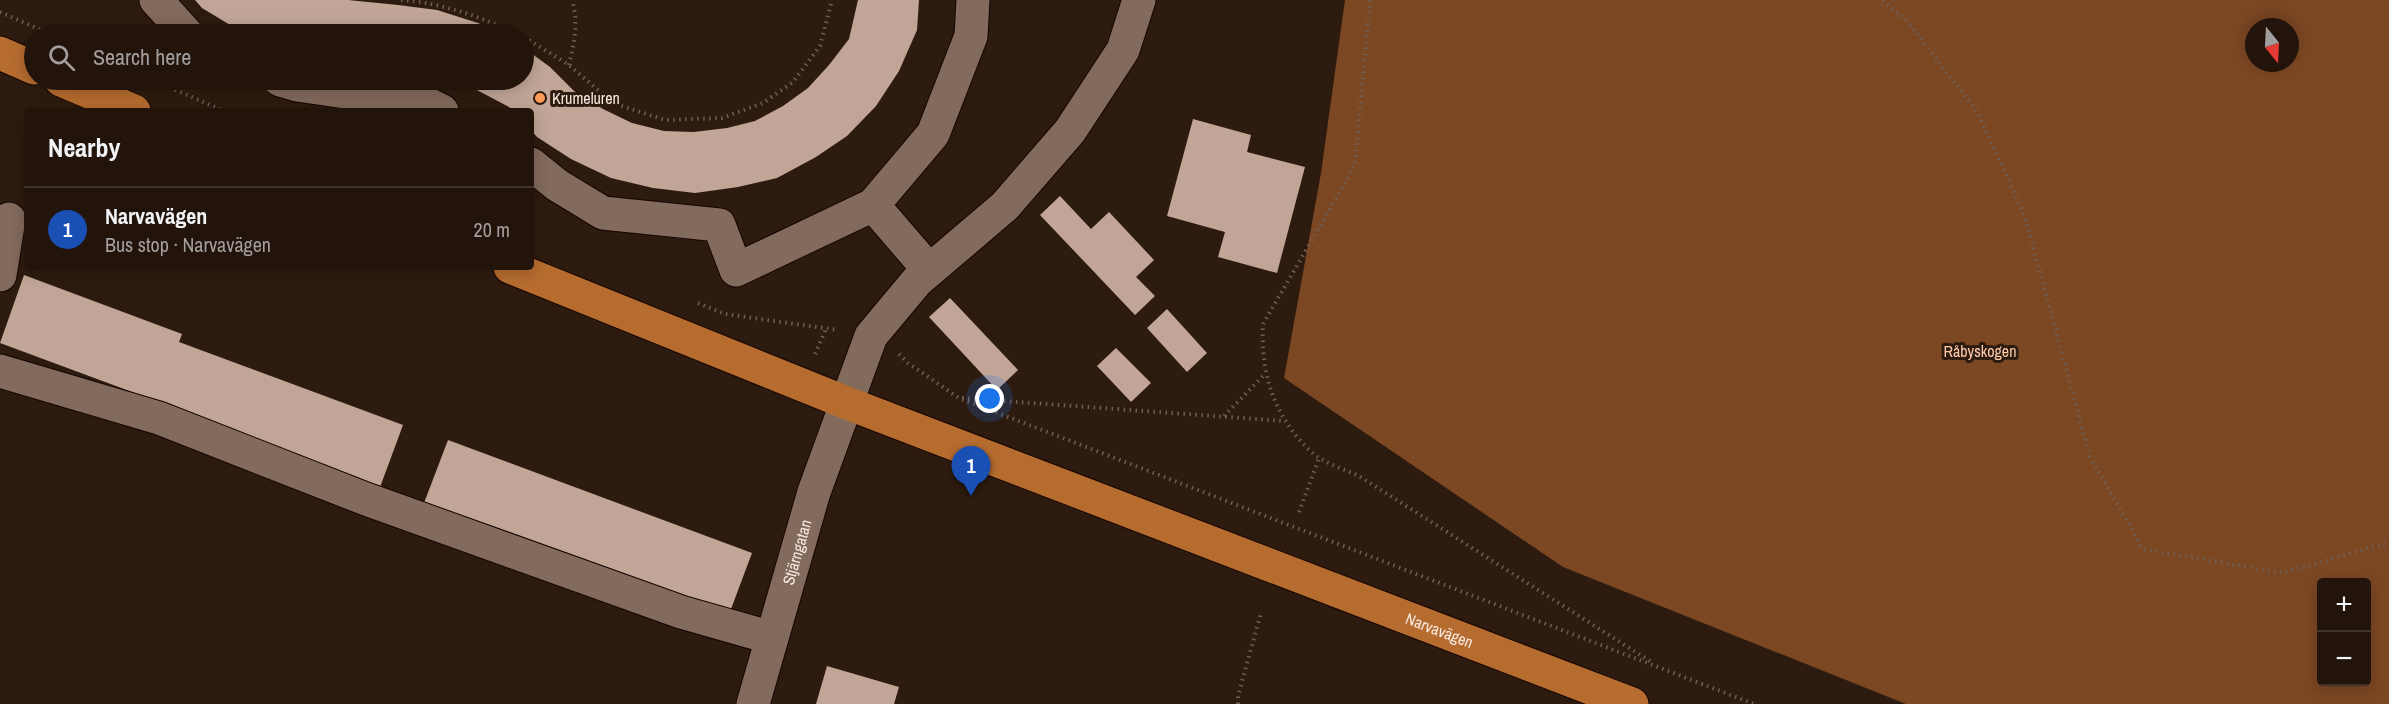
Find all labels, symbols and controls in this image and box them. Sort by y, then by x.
north arrow [2245,18,2299,72]
search box [24,24,534,90]
icon: search [45,41,78,74]
text: Search here [93,42,191,72]
place label: Krumeluren [552,87,620,109]
marker: Krumeluren [533,91,547,105]
text: Nearby [48,130,120,165]
text: Narvavägen [105,201,207,231]
text: 1 [63,216,72,243]
text: 20 m [474,216,510,243]
text: Bus stop · Narvavägen [105,231,271,258]
park label: Råbyskogen [1944,340,2016,362]
your location [975,384,1004,413]
pin: 1 [952,446,990,496]
street label: Stjärngatan [777,517,817,587]
map controls [2317,578,2371,686]
button: + [2317,578,2371,632]
street label: Narvavägen [1403,607,1477,653]
button: − [2317,632,2371,686]

